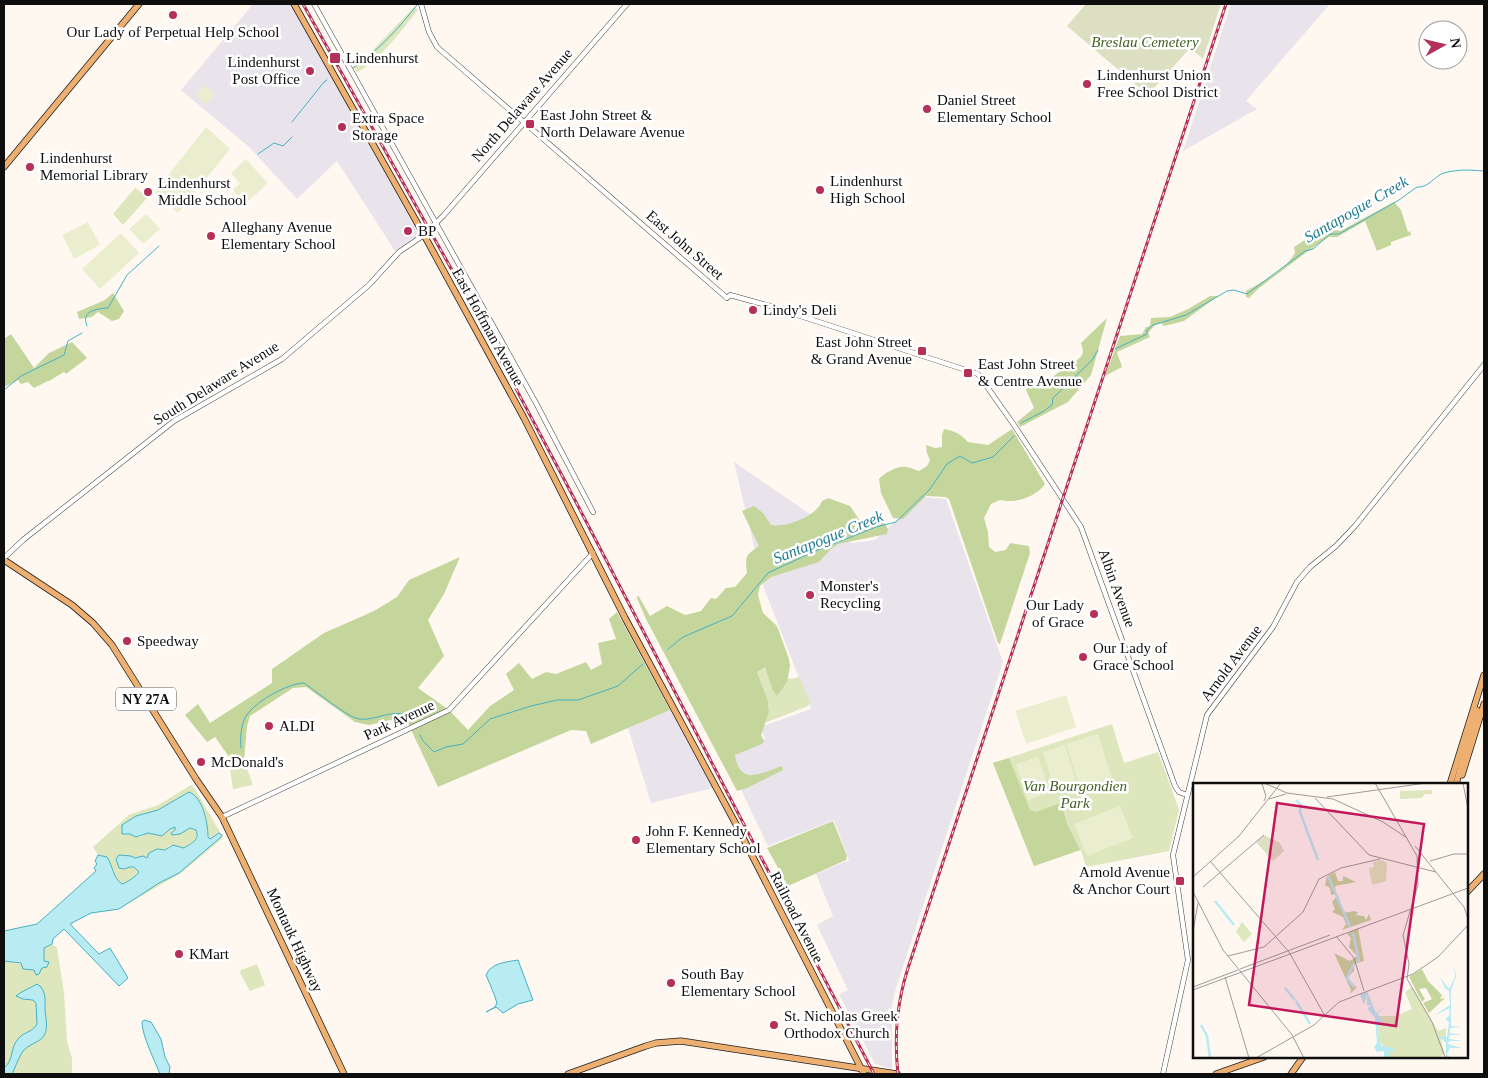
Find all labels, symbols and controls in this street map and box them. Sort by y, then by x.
marker: Our Lady of Perpetual Help School [167,9,179,21]
north arrow [1418,20,1468,70]
place label: Our Lady of Perpetual Help School [67,24,279,40]
park label: Breslau Cemetery [1091,34,1199,50]
text: N [1447,37,1464,49]
street label: North Delaware Avenue [469,45,576,165]
place label: Lindenhurst [346,50,419,66]
marker: Lindenhurst [328,51,342,65]
place label: Lindenhurst Post Office [228,54,301,87]
marker: Lindenhurst Post Office [304,65,316,77]
place label: Lindenhurst Union Free School District [1097,67,1219,100]
marker: Lindenhurst Union Free School District [1081,78,1093,90]
place label: Daniel Street Elementary School [937,92,1052,125]
marker: Daniel Street Elementary School [921,103,933,115]
place label: East John Street & North Delaware Avenue [540,107,685,140]
place label: Extra Space Storage [352,110,424,143]
marker: East John Street & North Delaware Avenue [524,118,536,130]
marker: Extra Space Storage [336,121,348,133]
place label: Lindenhurst Memorial Library [40,150,148,183]
marker: Lindenhurst Memorial Library [24,161,36,173]
water label: Santapogue Creek [1301,172,1412,247]
place label: Lindenhurst High School [830,173,905,206]
place label: Lindenhurst Middle School [158,175,247,208]
marker: Lindenhurst High School [814,184,826,196]
marker: Lindenhurst Middle School [142,186,154,198]
street label: East John Street [643,207,727,283]
place label: Alleghany Avenue Elementary School [221,219,336,252]
place label: BP [418,223,436,239]
marker: BP [402,225,414,237]
marker: Alleghany Avenue Elementary School [205,230,217,242]
street label: East Hoffman Avenue [449,265,527,389]
place label: Lindy's Deli [763,302,837,318]
marker: Lindy's Deli [747,304,759,316]
place label: East John Street & Grand Avenue [811,334,913,367]
street label: South Delaware Avenue [150,338,282,428]
marker: East John Street & Grand Avenue [916,345,928,357]
place label: East John Street & Centre Avenue [978,356,1082,389]
marker: East John Street & Centre Avenue [962,367,974,379]
water label: Santapogue Creek [771,507,887,568]
street label: Albin Avenue [1095,546,1139,630]
place label: Monster's Recycling [820,578,881,611]
marker: Monster's Recycling [804,589,816,601]
place label: Our Lady of Grace [1026,597,1084,630]
marker: Our Lady of Grace [1088,608,1100,620]
street label: Arnold Avenue [1197,622,1265,704]
place label: Speedway [137,633,199,649]
marker: Speedway [121,635,133,647]
place label: Our Lady of Grace School [1093,640,1174,673]
marker: Our Lady of Grace School [1077,651,1089,663]
road number: NY 27A [116,688,176,711]
street label: Park Avenue [361,697,437,743]
place label: ALDI [279,718,315,734]
marker: ALDI [263,720,275,732]
place label: McDonald's [211,754,284,770]
marker: McDonald's [195,756,207,768]
park label: Van Bourgondien Park [1023,778,1127,811]
inset map [1193,783,1468,1058]
place label: John F. Kennedy Elementary School [646,823,761,856]
marker: John F. Kennedy Elementary School [630,834,642,846]
place label: Arnold Avenue & Anchor Court [1073,864,1171,897]
street label: Railroad Avenue [767,869,827,966]
marker: Arnold Avenue & Anchor Court [1174,875,1186,887]
street label: Montauk Highway [264,885,326,995]
place label: KMart [189,946,230,962]
marker: KMart [173,948,185,960]
place label: South Bay Elementary School [681,966,796,999]
marker: South Bay Elementary School [665,977,677,989]
place label: St. Nicholas Greek Orthodox Church [784,1008,898,1041]
marker: St. Nicholas Greek Orthodox Church [768,1019,780,1031]

